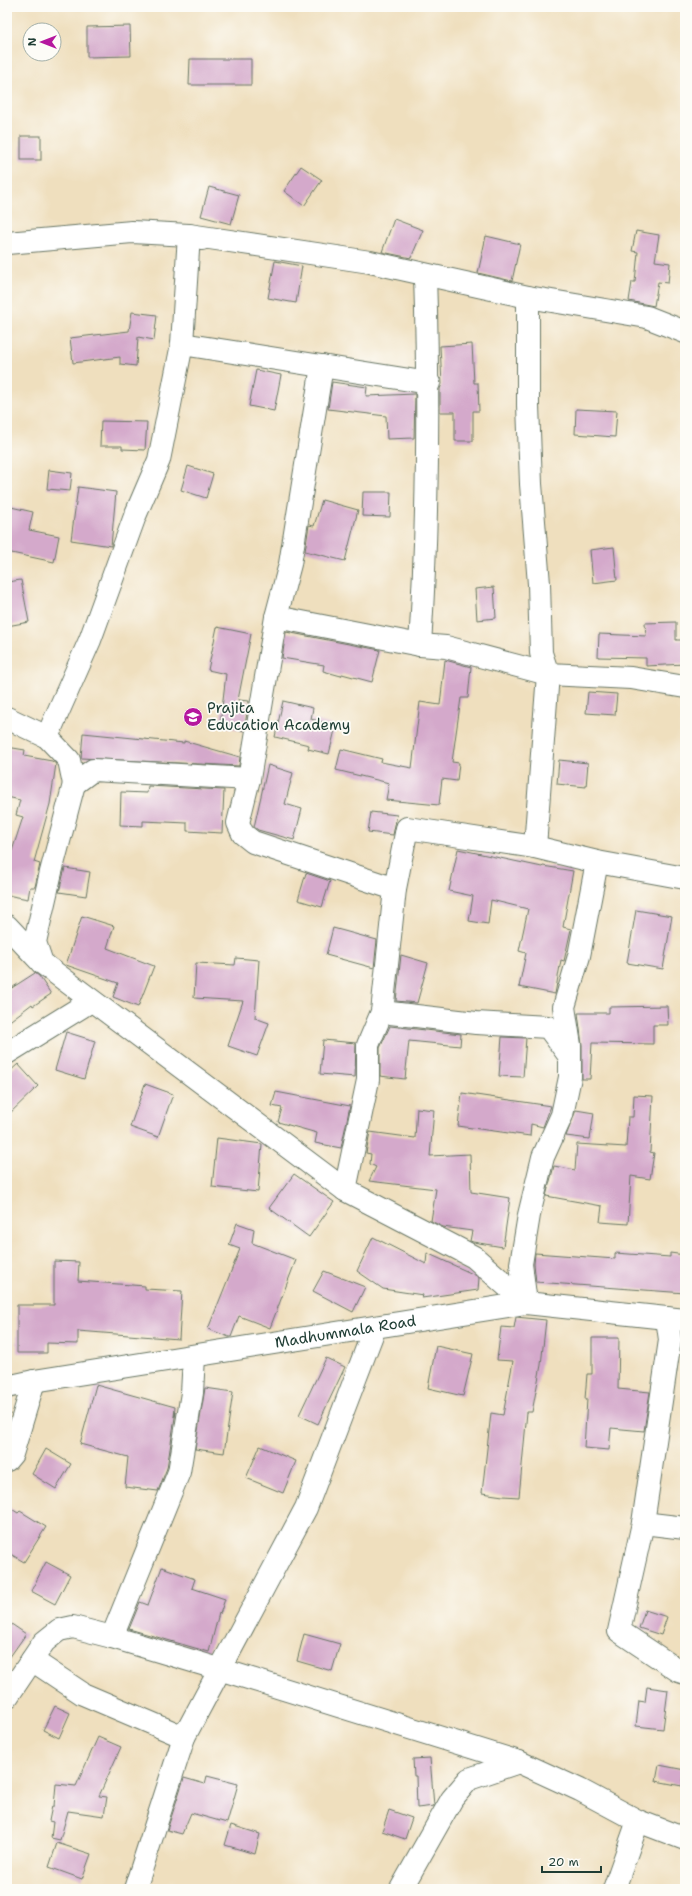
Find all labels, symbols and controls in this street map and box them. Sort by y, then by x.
north arrow [22,22,62,62]
text: N [25,37,40,46]
place label: Prajita Education Academy [207,698,350,735]
school or university icon: Prajita Education Academy [182,706,204,728]
street label: Madhummala Road [274,1311,418,1353]
scale bar [542,1848,601,1874]
text: 20 m [548,1854,579,1870]

